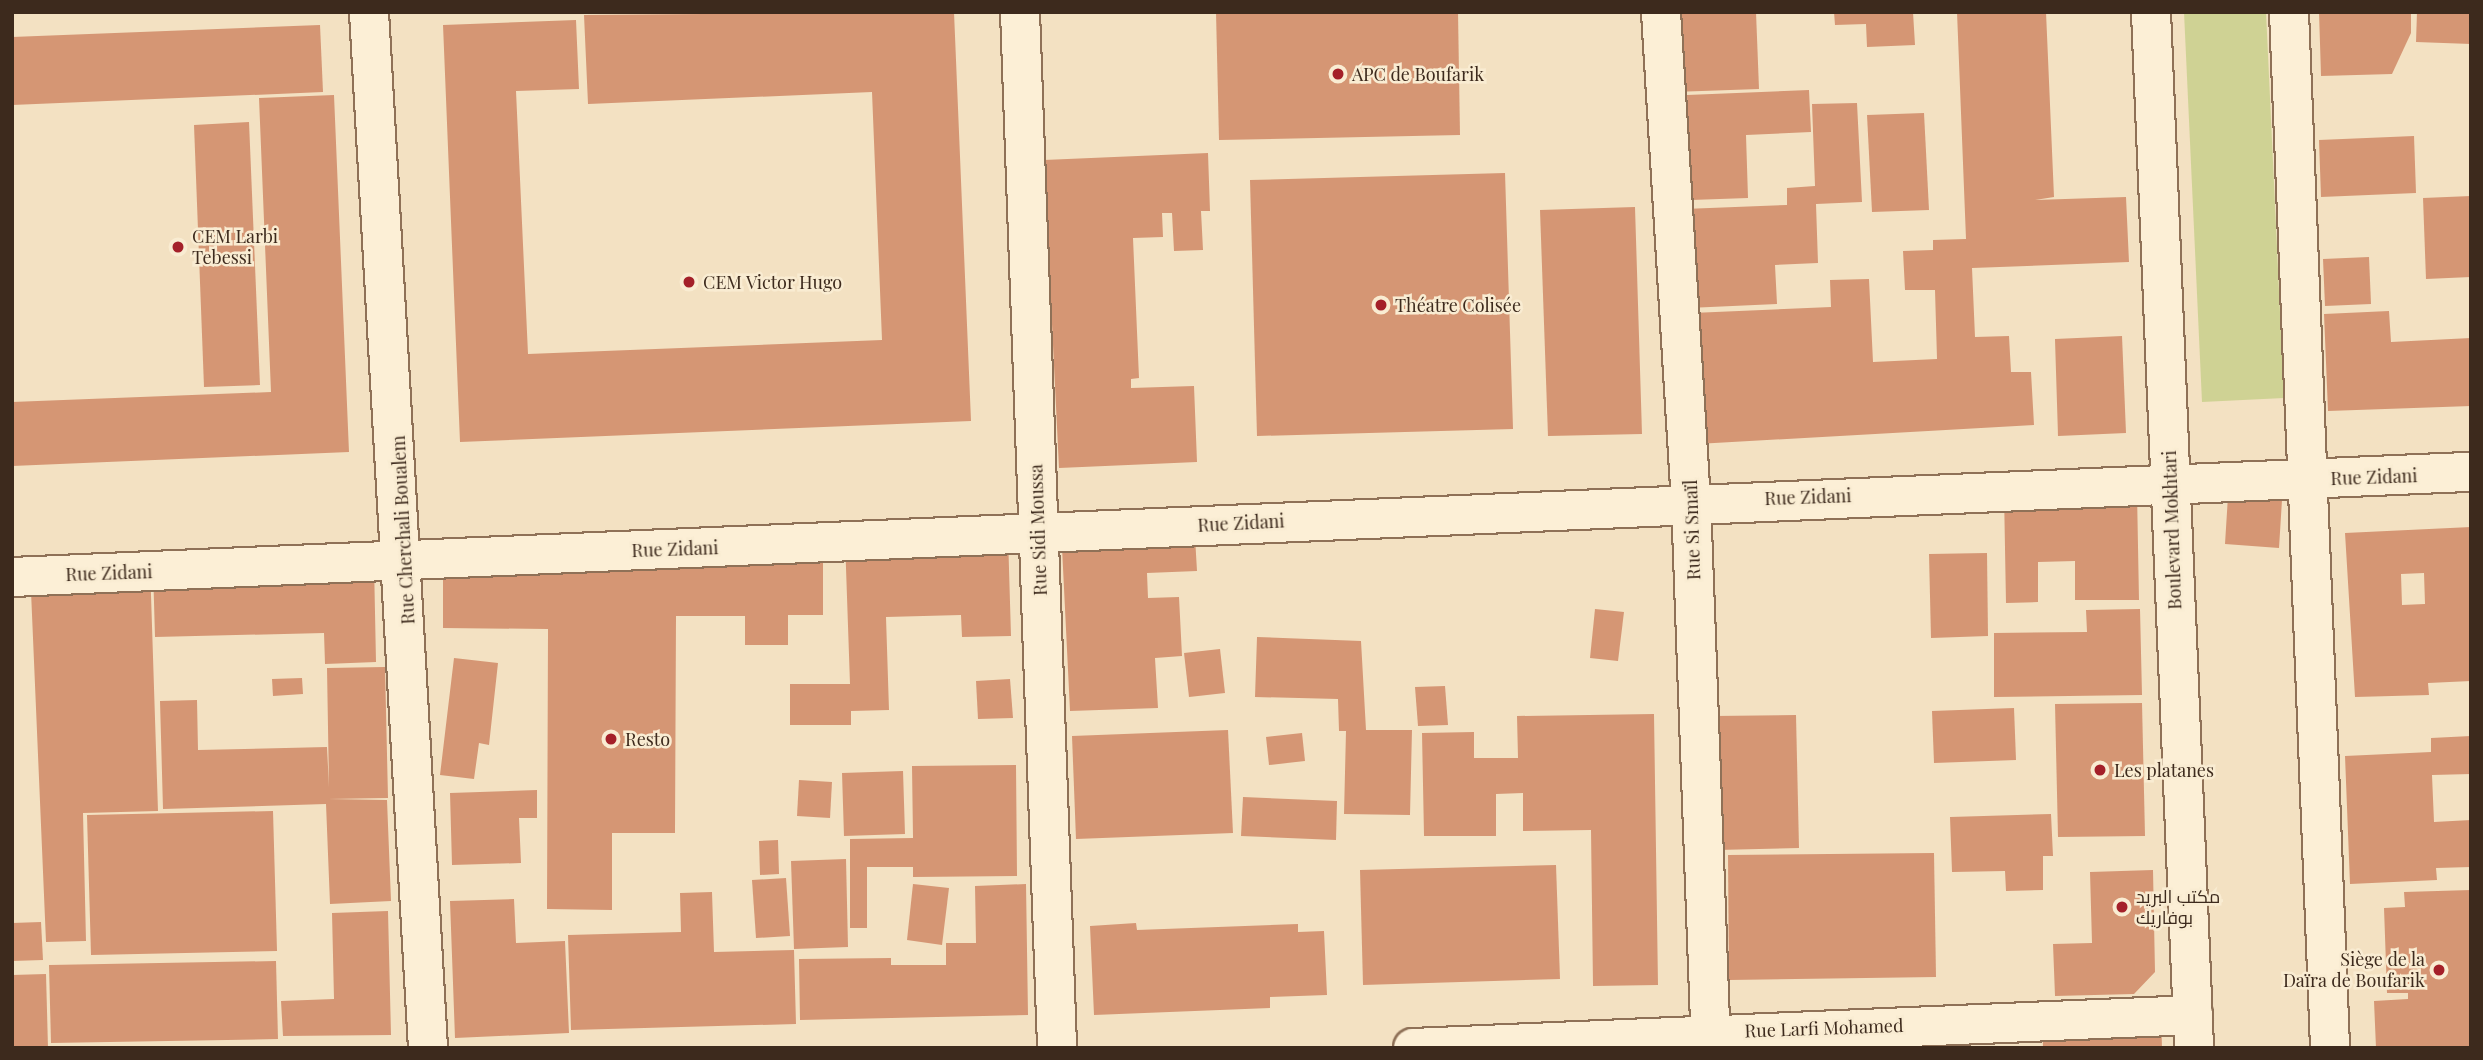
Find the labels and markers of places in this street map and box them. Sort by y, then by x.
place label: APC de Boufarik [1352,63,1484,85]
marker: APC de Boufarik [1330,66,1346,82]
place label: CEM Larbi Tebessi [192,226,278,268]
marker: CEM Larbi Tebessi [170,239,186,255]
place label: CEM Victor Hugo [703,271,843,293]
marker: CEM Victor Hugo [681,274,697,290]
place label: Théatre Colisée [1395,294,1521,316]
marker: Théatre Colisée [1373,297,1389,313]
place label: Resto [625,728,670,750]
marker: Resto [603,731,619,747]
place label: Les platanes [2114,759,2214,781]
marker: Les platanes [2092,762,2108,778]
place label: مكتب البريد بوفاريك [2136,886,2220,928]
marker: مكتب البريد بوفاريك [2114,899,2130,915]
place label: Siège de la Daïra de Boufarik [2283,949,2425,992]
marker: Siège de la Daïra de Boufarik [2431,962,2447,978]

